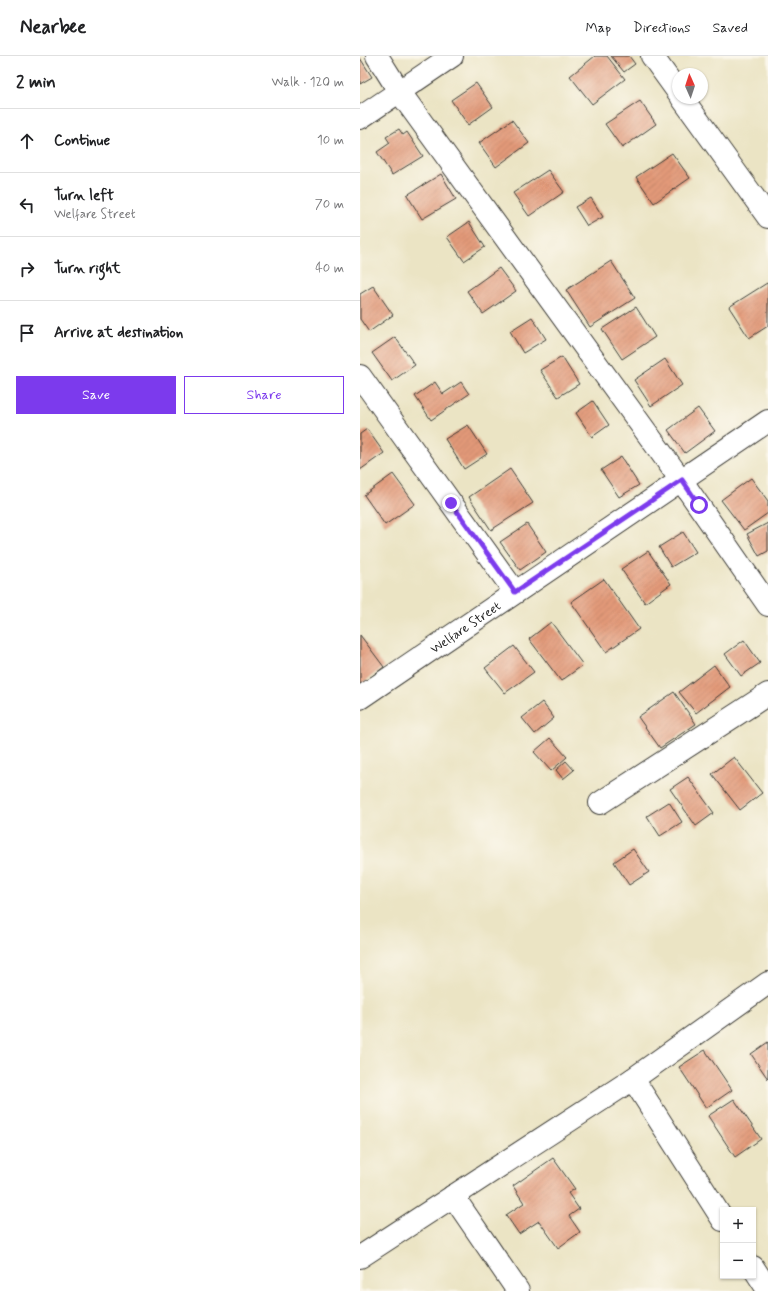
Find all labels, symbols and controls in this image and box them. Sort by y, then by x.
text: Nearbee [20,15,86,40]
text: Map [585,19,611,37]
text: Directions [633,19,691,37]
text: Saved [713,19,748,37]
north arrow [672,68,708,104]
text: 2 min [16,71,56,93]
text: Walk · 120 m [272,74,344,91]
icon: ahead [16,130,38,152]
text: Continue [54,131,110,151]
text: 10 m [317,132,344,149]
text: Turn left [54,186,114,206]
icon: left [16,194,38,216]
text: 70 m [315,196,344,213]
text: Welfare Street [54,206,136,223]
icon: right [16,258,38,280]
text: Turn right [54,259,121,279]
text: 40 m [315,260,344,277]
icon: arrive [16,322,38,344]
text: Arrive at destination [54,323,183,343]
button: Save [16,376,176,414]
button: Share [184,376,344,414]
route end [442,494,460,512]
route start [690,496,708,514]
street label: Welfare Street [427,598,505,658]
map controls [720,1207,756,1279]
button: + [720,1207,756,1243]
button: − [720,1243,756,1279]

